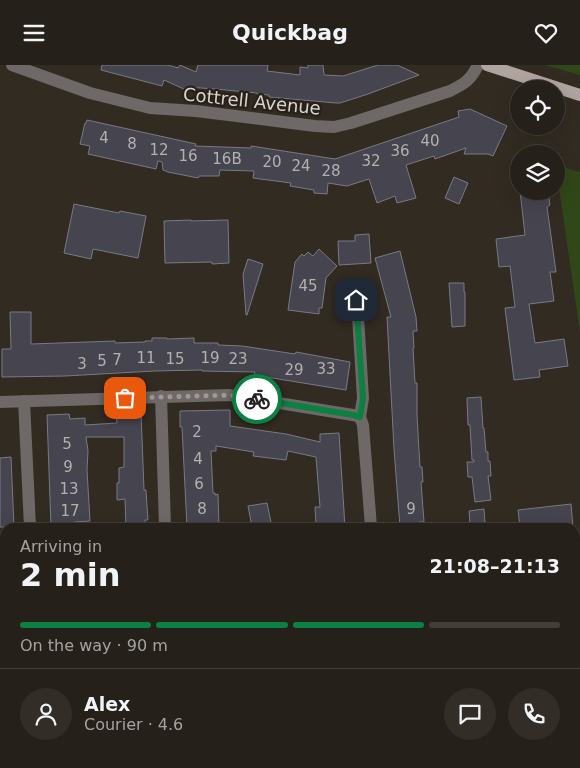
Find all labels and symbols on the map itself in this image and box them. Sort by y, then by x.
street label: Cottrell Avenue [182,83,322,119]
house number: 4 [99,129,109,147]
house number: 40 [420,132,440,150]
house number: 8 [127,135,137,153]
house number: 12 [149,141,169,159]
house number: 36 [390,142,410,160]
house number: 16 [178,147,198,165]
house number: 16B [212,150,242,168]
house number: 32 [361,152,381,170]
house number: 20 [262,153,282,171]
house number: 24 [291,157,311,175]
house number: 28 [321,162,341,180]
house number: 45 [298,277,318,295]
pin [335,279,377,321]
house number: 11 [136,349,156,367]
house number: 19 [200,349,220,367]
house number: 15 [165,350,185,368]
house number: 23 [228,350,248,368]
house number: 7 [112,351,122,369]
house number: 5 [97,352,107,370]
house number: 3 [77,355,87,373]
house number: 33 [316,360,336,378]
house number: 29 [284,361,304,379]
courier [232,374,282,424]
pin [104,377,146,419]
house number: 2 [192,423,202,441]
house number: 5 [62,435,72,453]
house number: 4 [193,450,203,468]
house number: 9 [63,458,73,476]
house number: 6 [194,475,204,493]
house number: 13 [59,480,79,498]
house number: 8 [197,500,207,518]
house number: 9 [406,500,416,518]
house number: 17 [60,502,80,520]

